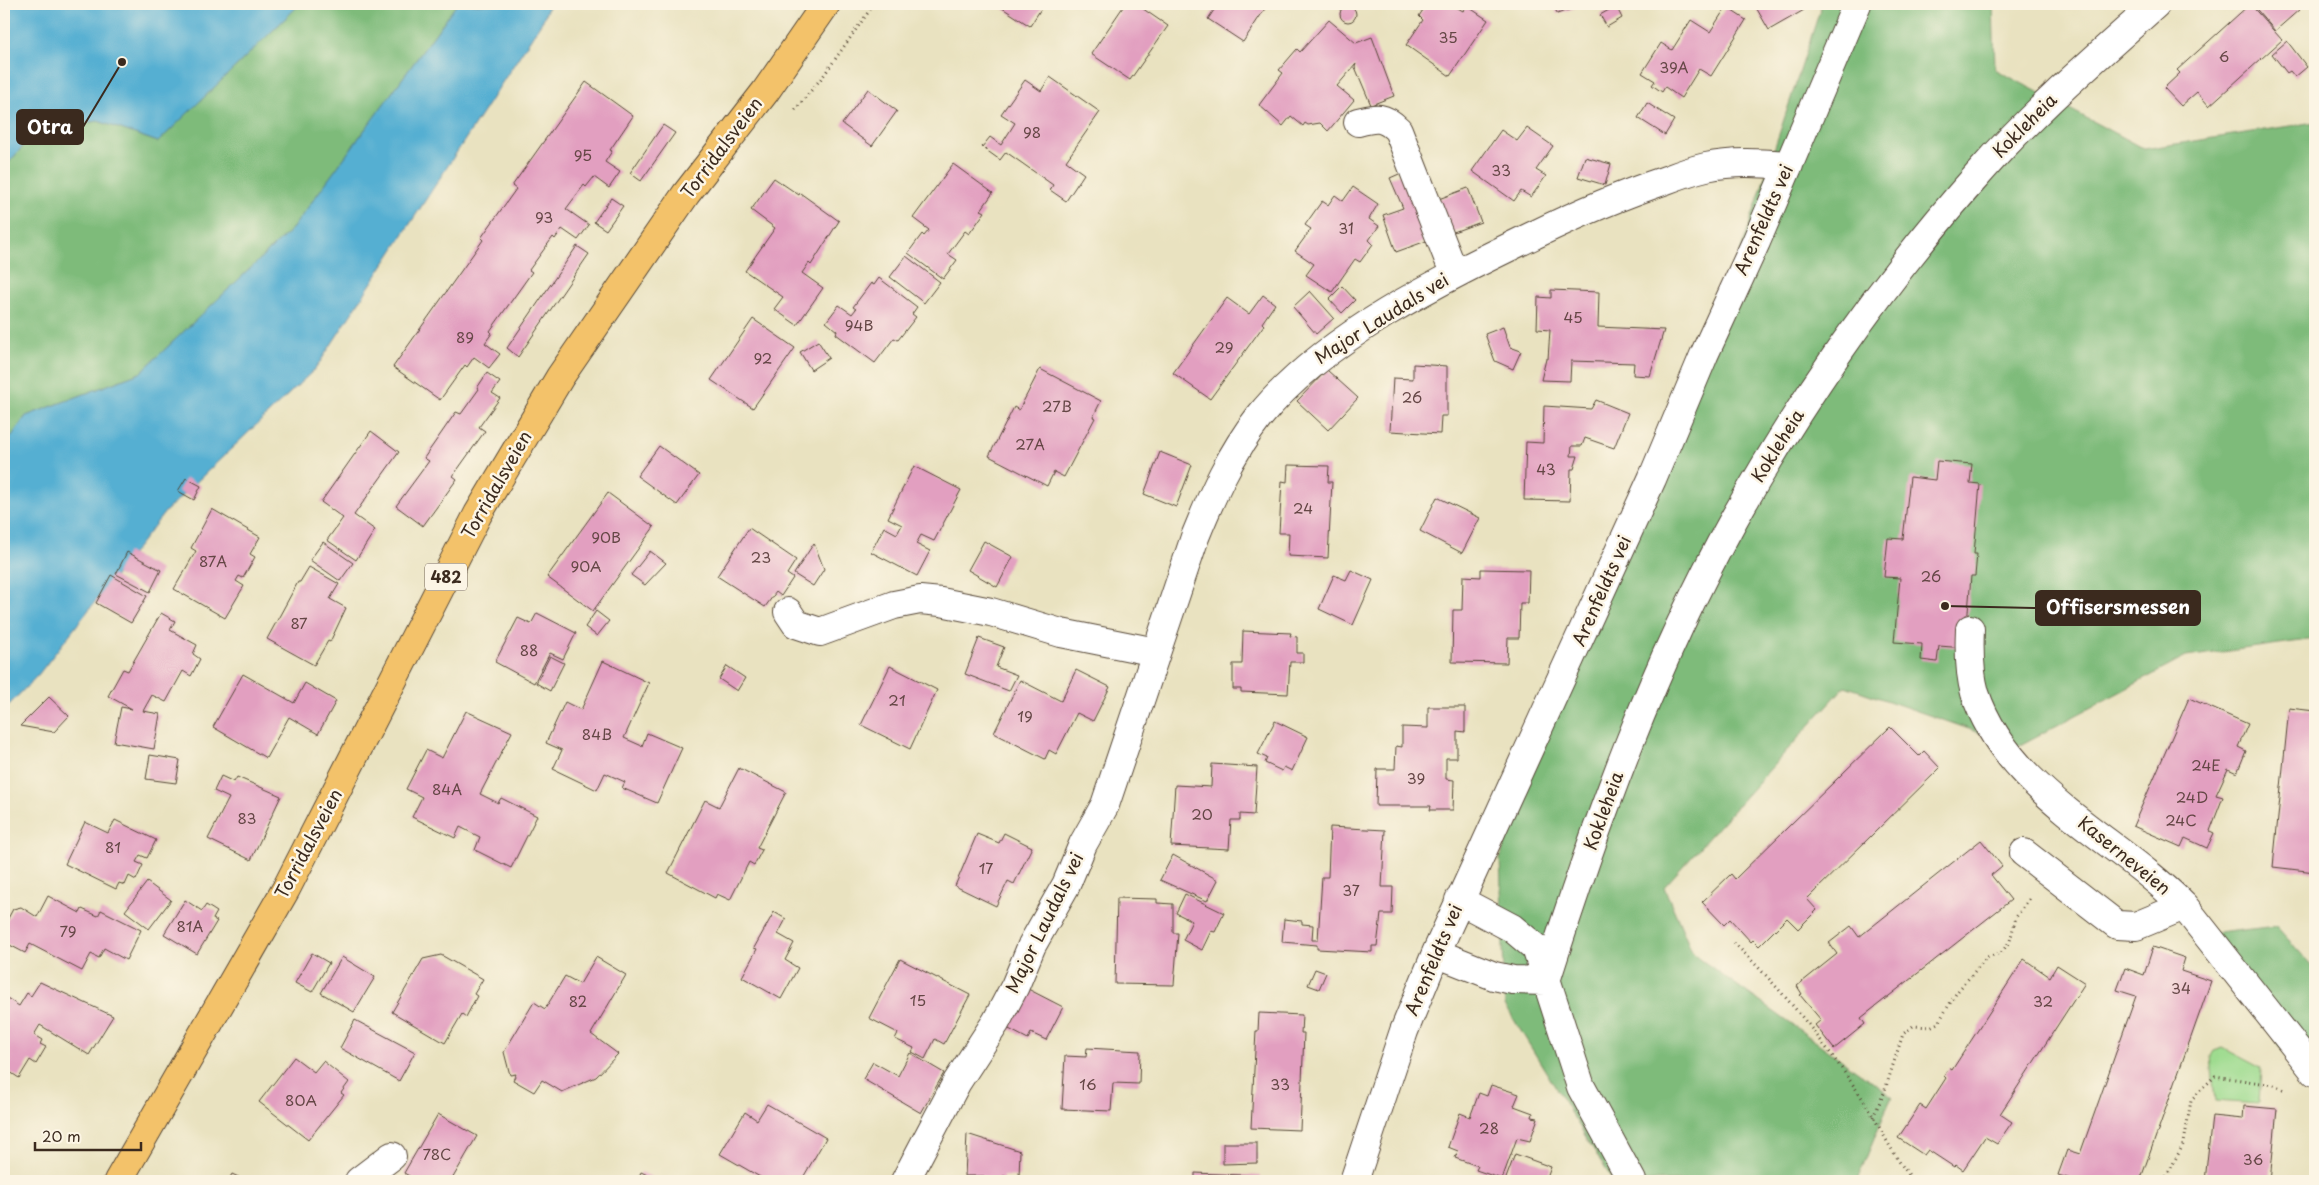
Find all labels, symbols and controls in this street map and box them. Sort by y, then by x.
house number: 35 [1438,25,1458,48]
house number: 6 [2219,44,2229,67]
house number: 39A [1659,55,1689,78]
street label: Kokleheia [1985,86,2063,164]
street label: Torridalsveien [674,91,768,204]
callout: Otra [17,110,83,144]
text: Otra [27,112,73,140]
house number: 98 [1023,120,1041,143]
house number: 95 [574,143,592,166]
house number: 33 [1491,158,1511,181]
street label: Arenfeldts vei [1726,160,1799,279]
house number: 93 [535,205,553,228]
house number: 31 [1338,216,1354,239]
street label: Major Laudals vei [1309,266,1453,370]
house number: 45 [1563,305,1583,328]
house number: 94B [845,313,873,336]
house number: 89 [456,325,474,348]
house number: 29 [1214,335,1234,358]
house number: 92 [754,346,772,369]
house number: 26 [1402,385,1422,408]
house number: 27B [1042,394,1072,417]
street label: Kokleheia [1743,403,1810,487]
street label: Torridalsveien [454,425,538,543]
house number: 27A [1015,432,1045,455]
house number: 43 [1536,457,1556,480]
house number: 24 [1293,496,1313,519]
house number: 90B [591,525,621,548]
street label: Arenfeldts vei [1564,531,1637,650]
house number: 23 [751,545,771,568]
house number: 87A [199,549,227,572]
house number: 90A [570,554,602,577]
road number: 482 [425,564,467,590]
house number: 26 [1921,564,1941,587]
callout: Offisersmessen [2036,591,2200,625]
text: Offisersmessen [2046,592,2190,620]
house number: 87 [290,611,308,634]
house number: 88 [520,638,538,661]
house number: 21 [888,688,906,711]
house number: 19 [1017,704,1033,727]
house number: 84B [582,722,612,745]
house number: 24E [2191,753,2221,776]
house number: 39 [1407,766,1425,789]
street label: Kokleheia [1576,767,1629,854]
house number: 84A [432,777,462,800]
street label: Torridalsveien [267,783,348,903]
house number: 24D [2176,785,2208,808]
house number: 20 [1191,802,1213,825]
house number: 83 [237,806,257,829]
house number: 24C [2165,808,2197,831]
street label: Kaserneveien [2073,809,2177,901]
house number: 81 [105,835,121,858]
street label: Major Laudals vei [998,847,1089,997]
house number: 17 [979,856,993,879]
house number: 37 [1342,878,1360,901]
street label: Arenfeldts vei [1397,900,1468,1019]
house number: 81A [177,914,204,937]
house number: 79 [59,919,77,942]
house number: 34 [2171,976,2191,999]
house number: 15 [910,988,926,1011]
house number: 82 [569,989,587,1012]
house number: 32 [2033,989,2053,1012]
house number: 16 [1079,1072,1097,1095]
house number: 33 [1270,1072,1290,1095]
house number: 80A [285,1088,317,1111]
house number: 28 [1479,1116,1499,1139]
scale bar [35,1120,141,1152]
text: 20 m [42,1124,81,1147]
house number: 78C [423,1142,451,1165]
house number: 36 [2243,1147,2263,1170]

